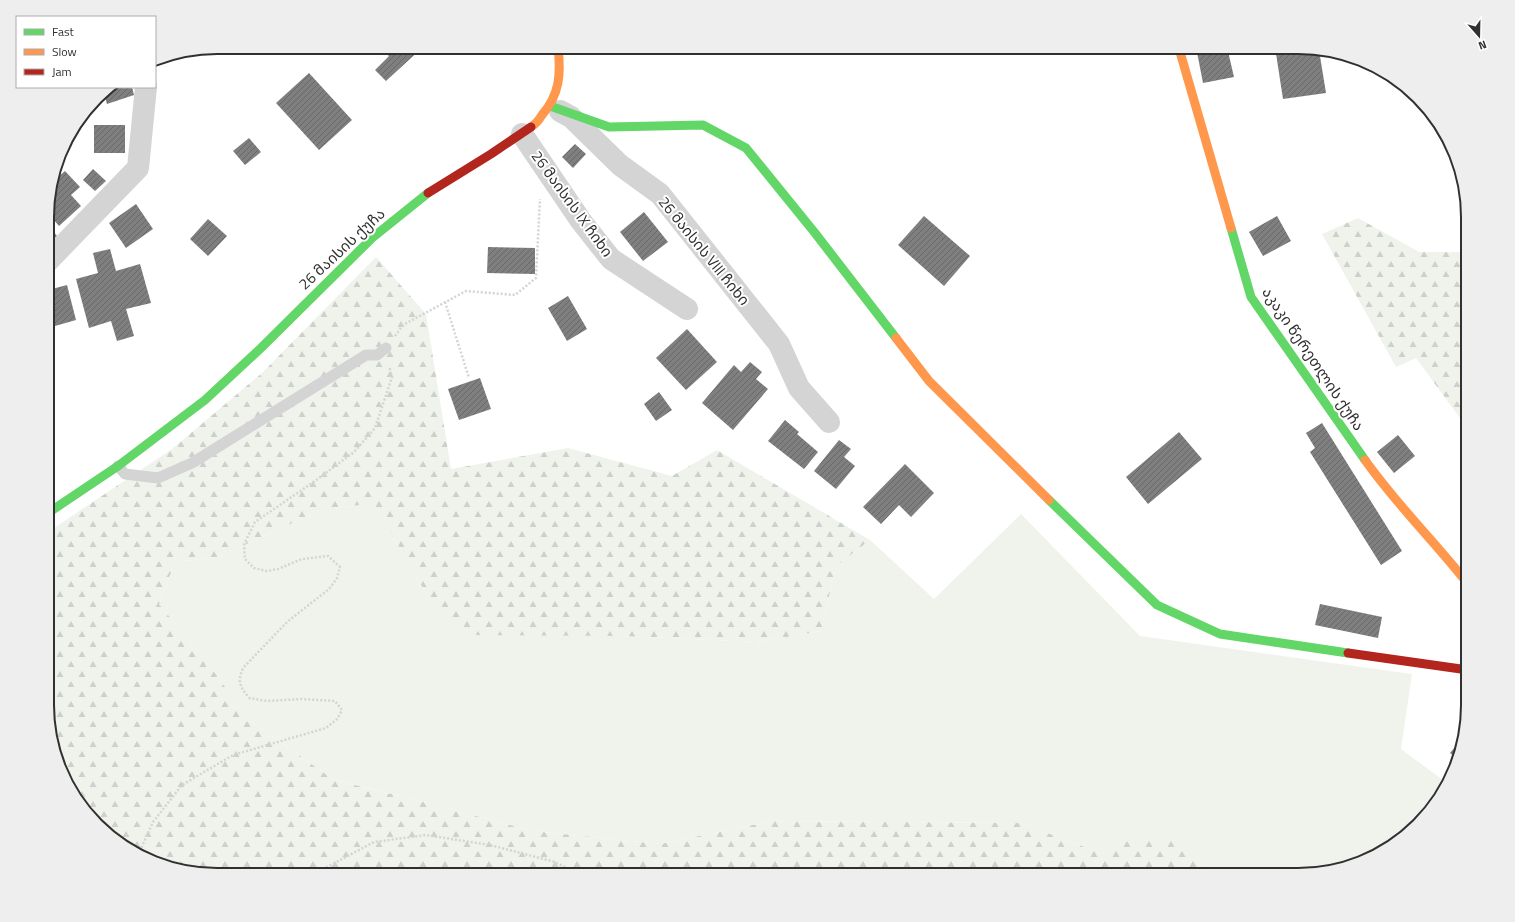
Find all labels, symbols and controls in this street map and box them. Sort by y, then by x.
legend [16,16,156,88]
north arrow [1459,16,1499,56]
text: Fast [52,22,75,41]
text: N [1476,37,1489,54]
text: Slow [52,42,77,61]
text: Jam [52,62,72,81]
street label: 26 მაისის IX ჩიხი [526,146,619,262]
street label: 26 მაისის VIII ჩიხი [653,191,756,310]
street label: 26 მაისის ქუჩა [293,202,390,295]
street label: აკაკი წერეთლის ქუჩა [1257,282,1370,435]

